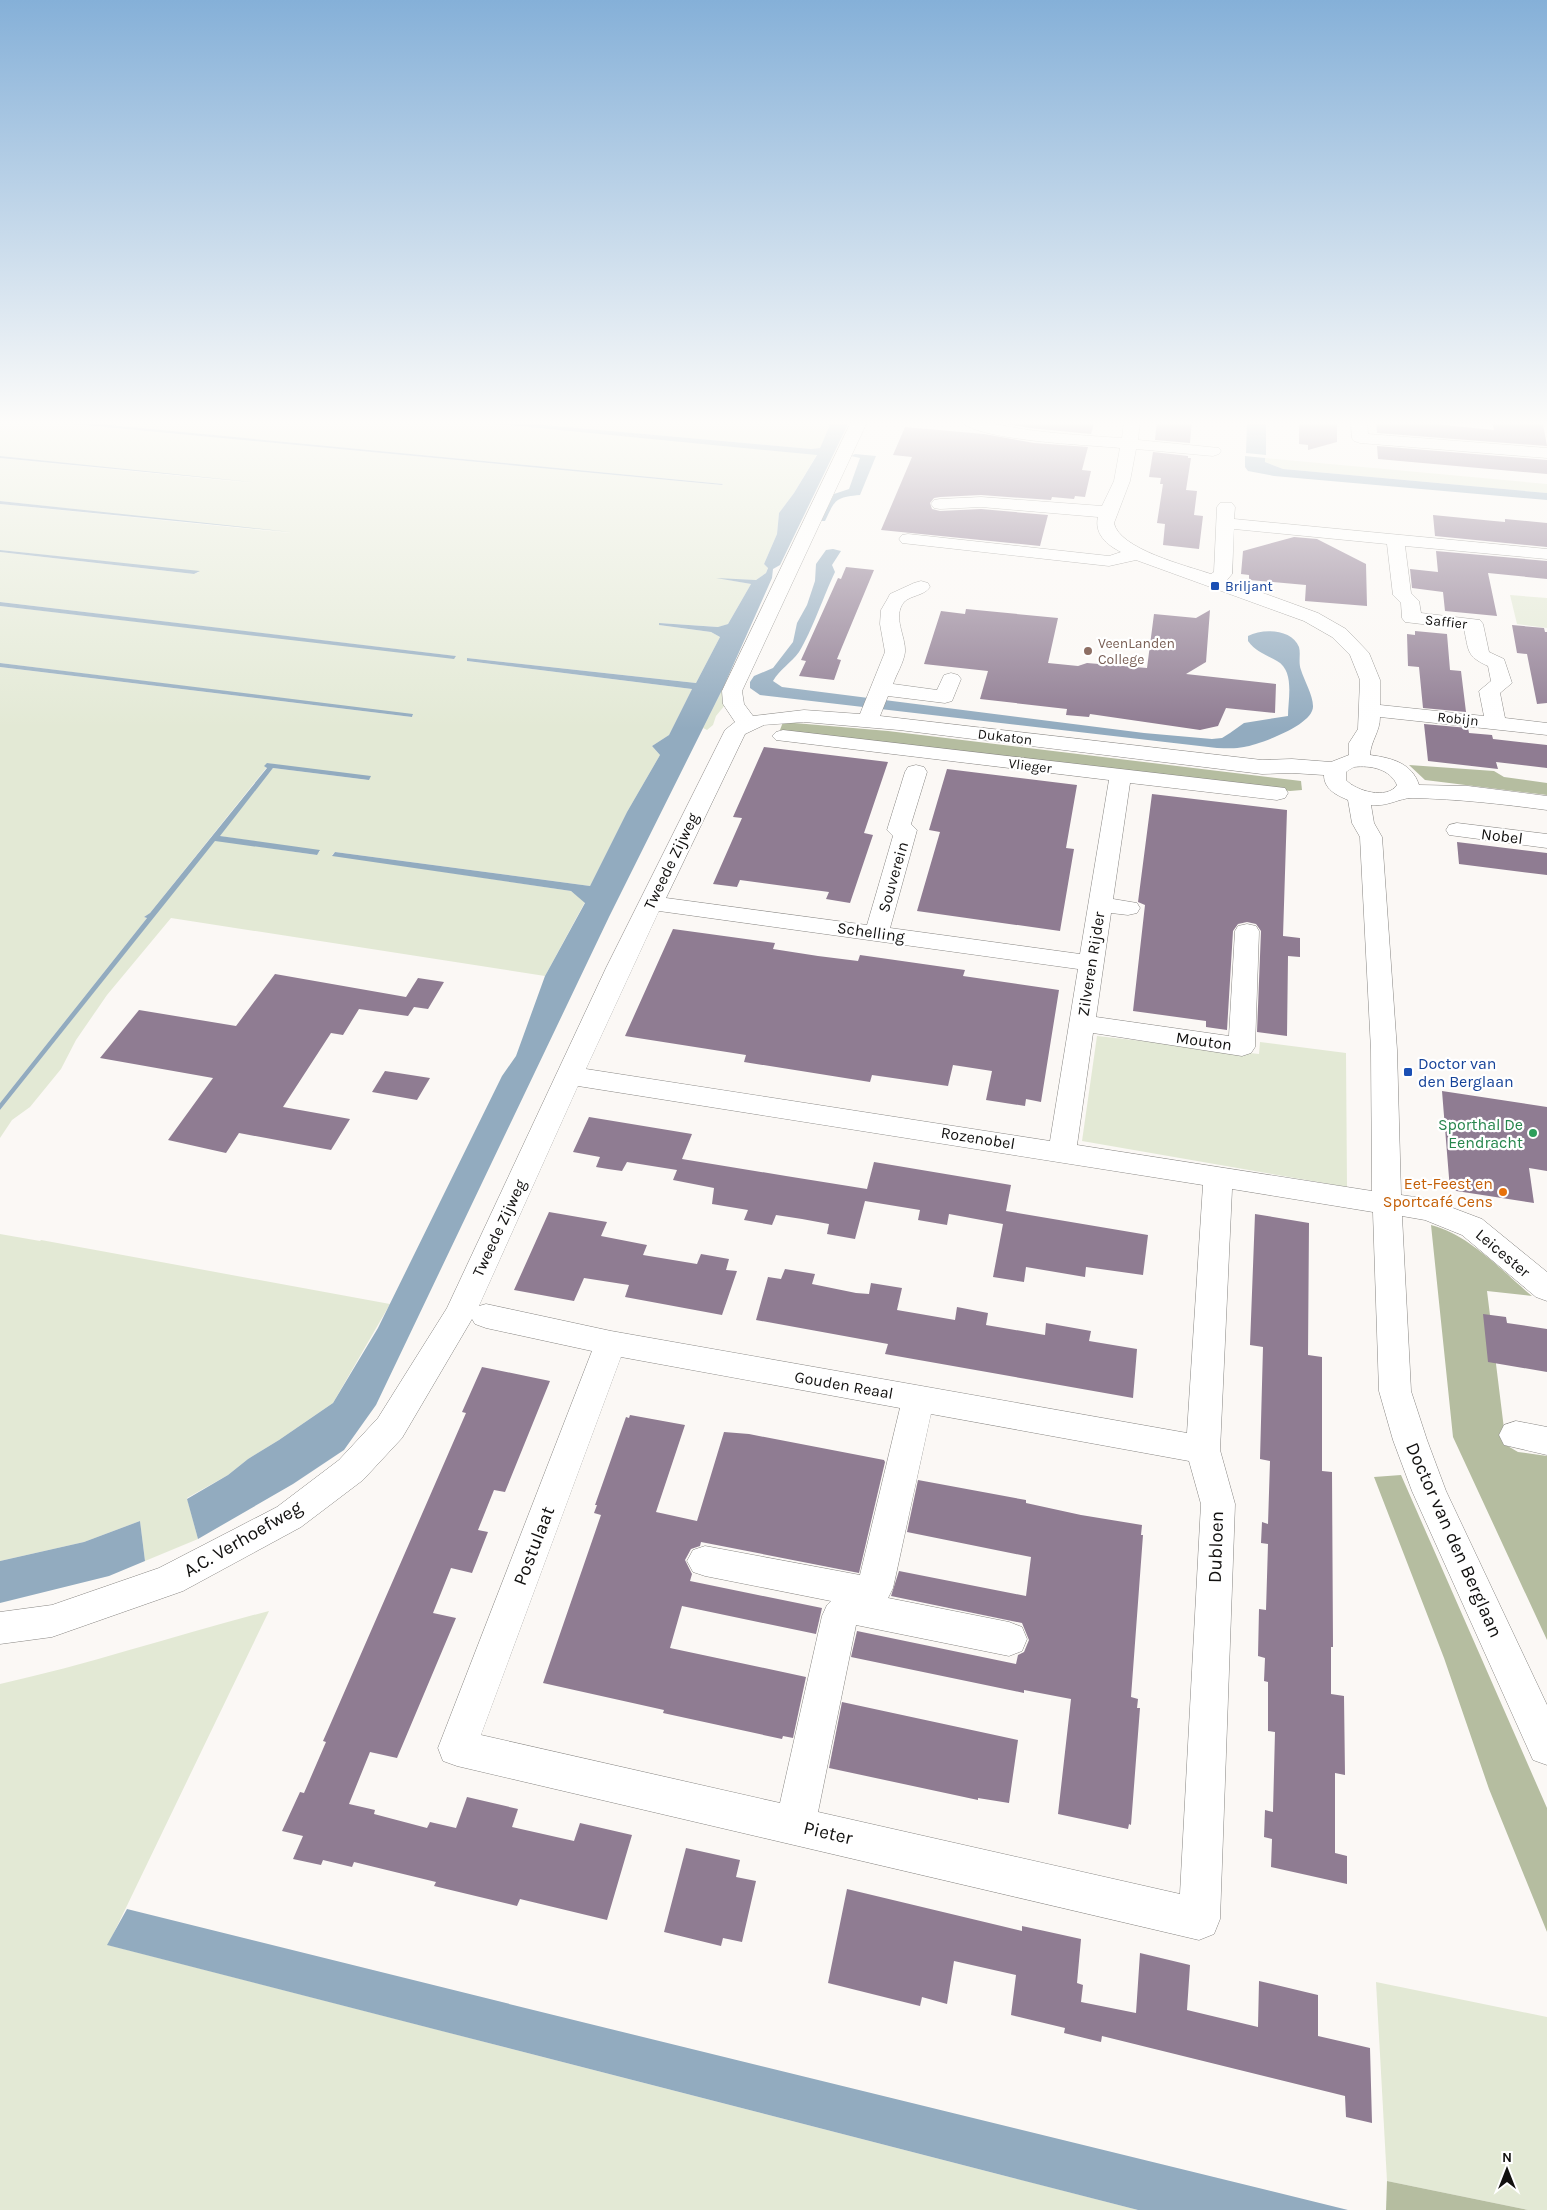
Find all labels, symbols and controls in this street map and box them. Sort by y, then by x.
place label: Briljant [1225,578,1273,595]
marker: Briljant [1209,580,1221,592]
street label: Saffier [1424,611,1469,633]
place label: VeenLanden College [1098,635,1175,668]
marker: VeenLanden College [1082,645,1094,657]
street label: Robijn [1436,708,1480,730]
street label: Dukaton [977,725,1033,749]
street label: Vlieger [1007,755,1053,777]
street label: Tweede Zijweg [639,810,703,912]
street label: Nobel [1480,824,1524,848]
street label: Souverein [874,839,912,915]
street label: Zilveren Rijder [1073,910,1109,1018]
street label: Schelling [836,918,906,946]
street label: Mouton [1175,1028,1233,1054]
place label: Doctor van den Berglaan [1418,1054,1514,1091]
marker: Doctor van den Berglaan [1402,1066,1414,1078]
place label: Sporthal De Eendracht [1438,1115,1523,1152]
street label: Rozenobel [940,1123,1016,1153]
marker: Sporthal De Eendracht [1527,1127,1539,1139]
place label: Eet-Feest en Sportcafé Cens [1383,1174,1493,1211]
street label: Tweede Zijweg [468,1176,530,1280]
marker: Eet-Feest en Sportcafé Cens [1497,1186,1509,1198]
street label: Leicester [1472,1225,1534,1281]
street label: Gouden Reaal [793,1367,895,1403]
street label: Doctor van den Berglaan [1401,1439,1507,1641]
street label: A.C. Verhoefweg [180,1496,306,1582]
street label: Postulaat [509,1503,559,1589]
street label: Dubloen [1204,1511,1228,1583]
street label: Pieter [801,1817,855,1849]
north arrow [1482,2145,1532,2195]
text: N [1502,2149,1512,2166]

